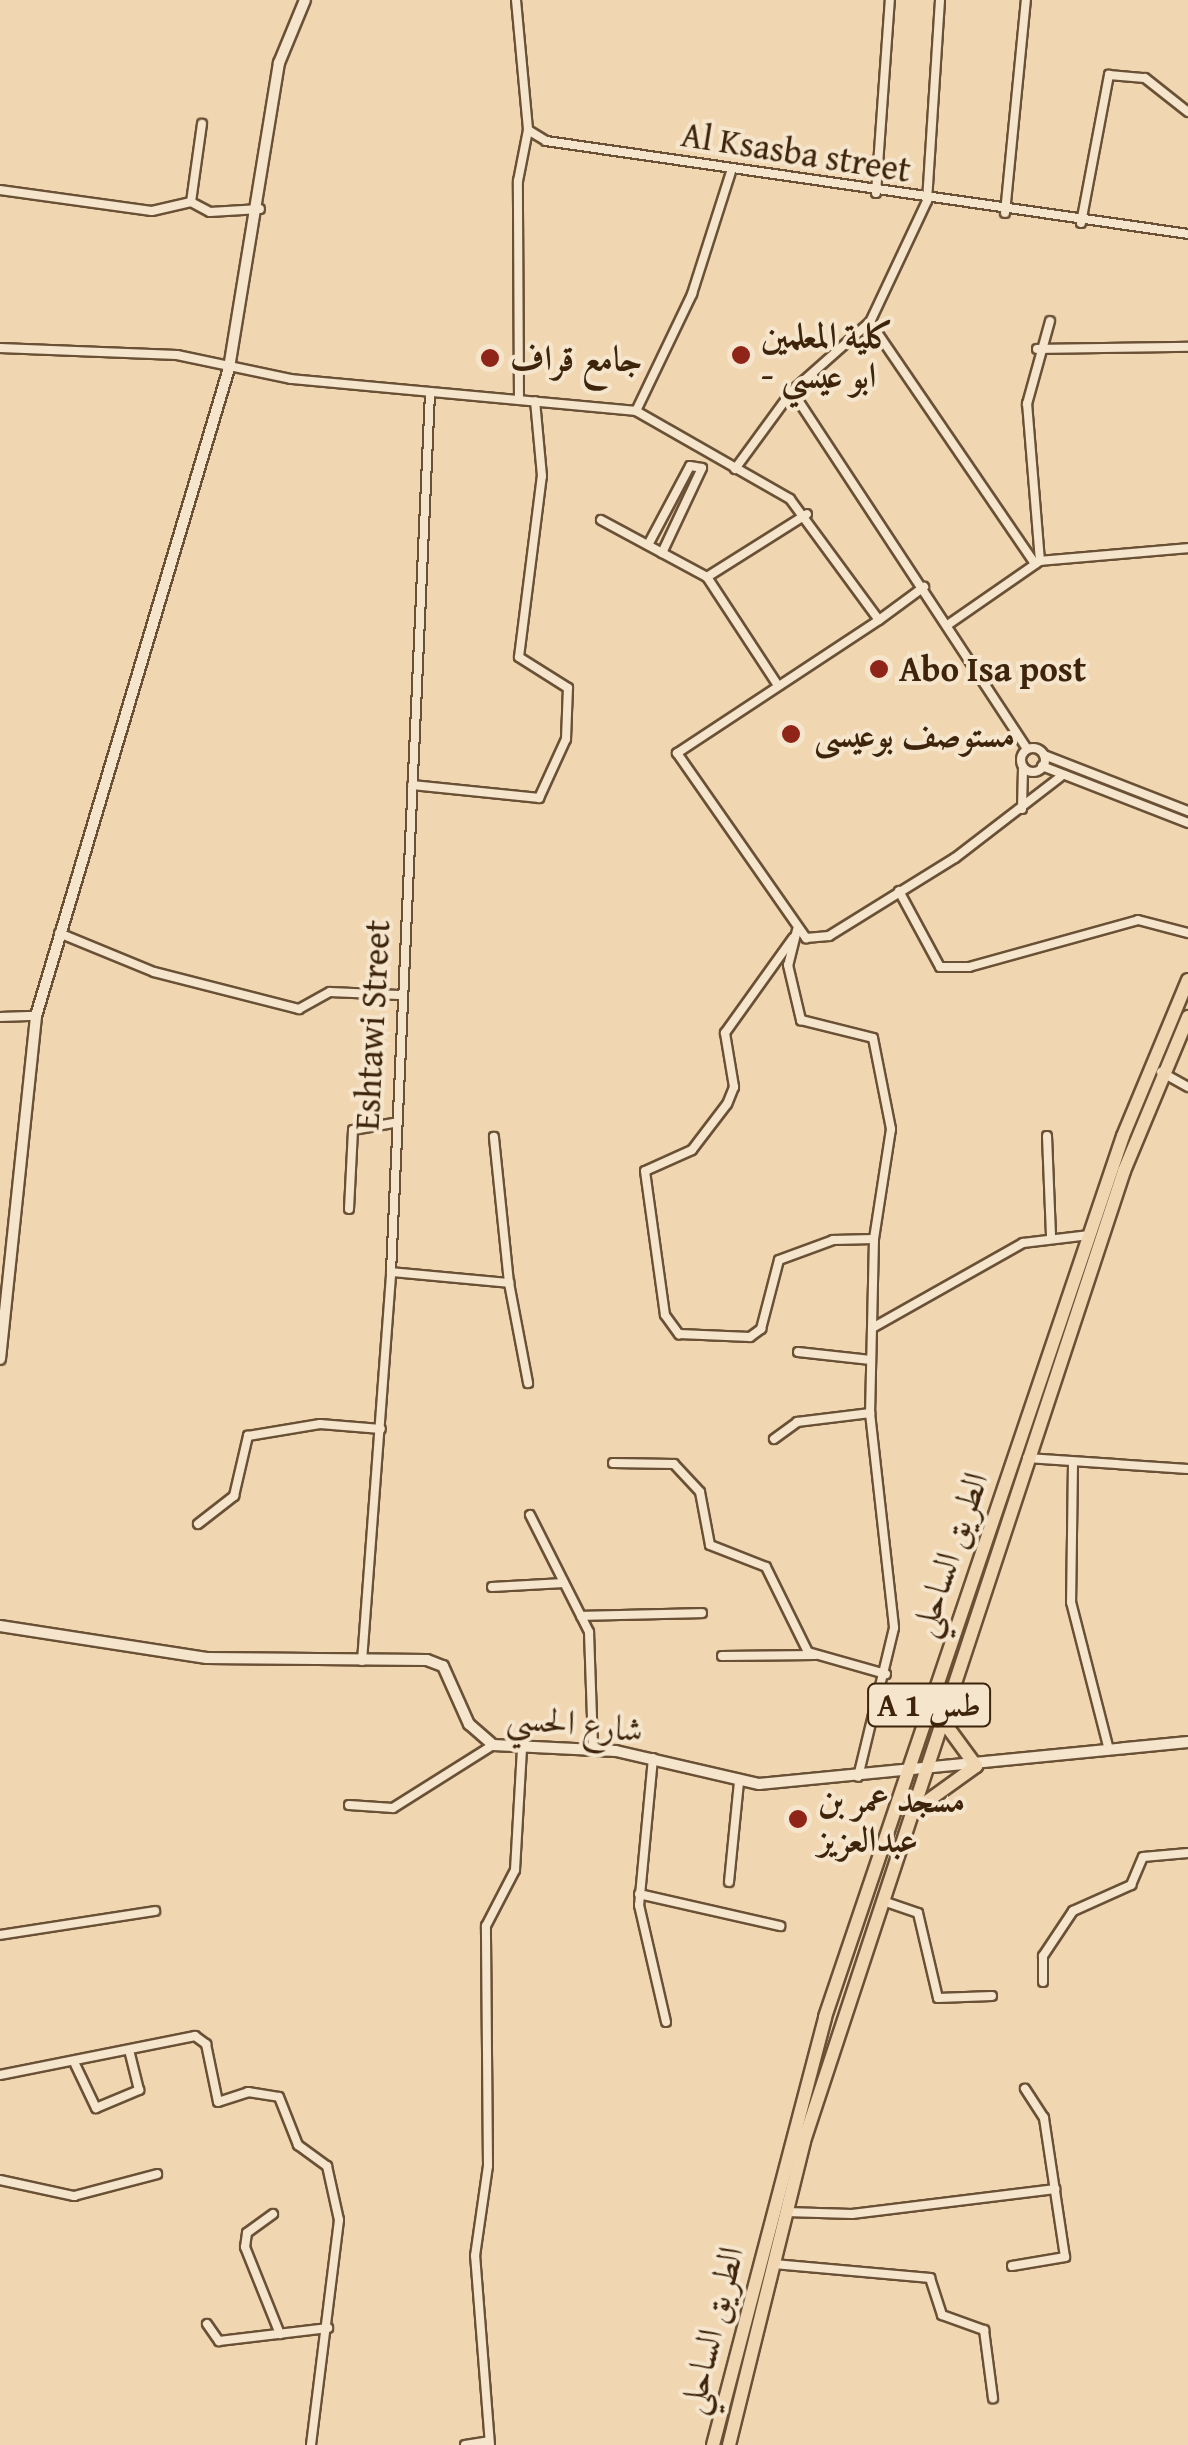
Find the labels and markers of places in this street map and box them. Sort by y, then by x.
place label: كلية المعلمين - ابو عيسي [761,314,894,396]
place label: جامع قراف [510,337,642,379]
marker: كلية المعلمين - ابو عيسي [730,344,752,366]
marker: جامع قراف [479,347,501,369]
place label: Abo Isa post [899,648,1086,690]
marker: Abo Isa post [868,658,890,680]
place label: مستوصف بوعيسى [814,713,1015,755]
marker: مستوصف بوعيسى [778,721,804,747]
place label: مسجد عمر بن عبدالعزيز [818,1778,965,1860]
marker: مسجد عمر بن عبدالعزيز [787,1808,809,1830]

